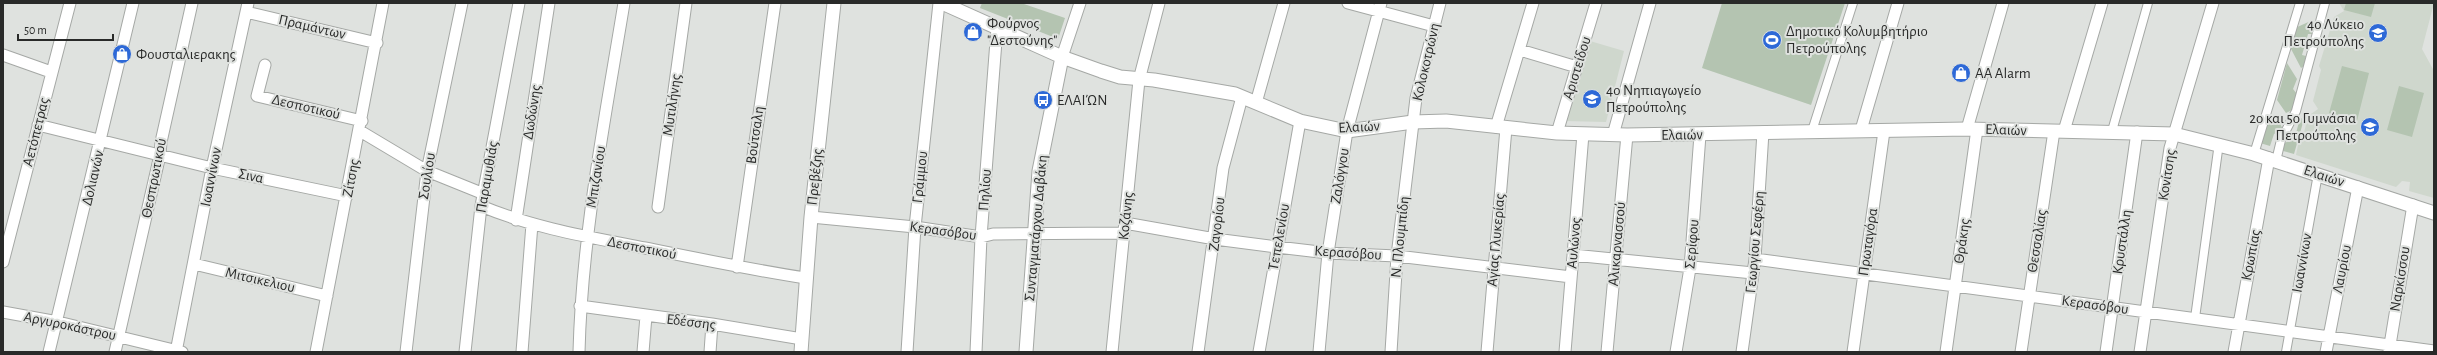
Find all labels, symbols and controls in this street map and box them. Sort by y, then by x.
street label: Πραμάντων [277,12,347,42]
scale bar [18,16,113,42]
place label: Φούρνος "Δεστούνης" [987,16,1058,48]
place label: 4ο Λύκειο Πετρούπολης [2284,17,2364,49]
shop icon: Φούρνος "Δεστούνης" [962,21,984,43]
street label: Κολοκοτρώνη [1410,22,1442,102]
school or university icon: 4ο Λύκειο Πετρούπολης [2367,22,2389,44]
text: 50 m [24,24,47,36]
place label: Δημοτικό Κολυμβητήριο Πετρούπολης [1786,24,1928,56]
sports icon: Δημοτικό Κολυμβητήριο Πετρούπολης [1761,29,1783,51]
street label: Αριστείδου [1560,35,1594,101]
shop icon: Φουσταλιερακης [111,43,133,65]
place label: Φουσταλιερακης [136,47,236,62]
shop icon: AA Alarm [1950,62,1972,84]
place label: AA Alarm [1975,66,2031,81]
street label: Μυτιλήνης [660,73,684,137]
street label: Δωδώνης [520,83,544,140]
place label: 4ο Νηπιαγωγείο Πετρούπολης [1606,83,1701,115]
school or university icon: 4ο Νηπιαγωγείο Πετρούπολης [1581,88,1603,110]
bus stop icon: ΕΛΑΙΏΝ [1032,89,1054,111]
street label: Δεσποτικού [270,92,342,122]
place label: ΕΛΑΙΏΝ [1057,93,1108,108]
street label: Αετόπετρας [20,96,52,168]
street label: Βούτσαλη [744,105,766,165]
place label: 2ο και 5ο Γυμνάσια Πετρούπολης [2249,111,2356,143]
school or university icon: 2ο και 5ο Γυμνάσια Πετρούπολης [2359,116,2381,138]
street label: Ελαιών [1338,118,1380,136]
street label: Ελαιών [1985,122,2027,138]
street label: Ελαιών [1661,127,1703,143]
street label: Θεσπρωτικού [139,137,169,219]
street label: Παραμυθιάς [473,140,501,214]
street label: Μπιζανίου [584,145,608,209]
street label: Ιωαννίνων [198,146,224,208]
street label: Ζαλόγγου [1328,147,1352,205]
street label: Πρεβέζης [805,148,825,206]
street label: Κονίτσης [2156,148,2178,202]
street label: Δολιανών [79,149,107,207]
street label: Γράμμου [910,150,930,204]
street label: Σουλίου [416,152,438,200]
street label: Συνταγματάρχου Δαβάκη [1022,154,1050,302]
street label: Ζίτσης [340,157,362,198]
street label: Ελαιών [2302,162,2346,190]
street label: Σινα [237,166,265,186]
street label: Πηλίου [976,168,994,212]
street label: Γεωργίου Σεφέρη [1743,190,1767,294]
street label: Κοζάνης [1116,191,1136,241]
street label: Αγίας Γλυκερίας [1484,193,1508,287]
street label: N. Πλουμπίδη [1388,195,1412,279]
street label: Ζαγορίου [1206,196,1228,252]
street label: Αλικαρνασσού [1606,201,1628,287]
street label: Τεπελενίου [1266,202,1292,272]
street label: Πρωταγόρα [1856,207,1880,277]
street label: Θεσσαλίας [2025,208,2049,274]
street label: Κρυστάλλη [2110,209,2134,275]
street label: Αυλώνος [1564,217,1584,269]
street label: Θράκης [1951,217,1973,264]
street label: Κερασόβου [909,219,977,243]
street label: Σερίφου [1682,219,1702,269]
street label: Κρωπίας [2239,228,2263,282]
street label: Ιωαννίνων [2289,232,2315,294]
street label: Δεσποτικού [606,234,678,262]
street label: Κερασόβου [1314,243,1382,263]
street label: Λαυρίου [2330,243,2354,295]
street label: Ναρκίσσου [2387,245,2413,313]
street label: Μιτσικελιου [224,265,296,295]
street label: Κερασόβου [2061,293,2129,317]
street label: Αργυροκάστρου [22,309,118,343]
street label: Εδέσσης [666,312,717,332]

